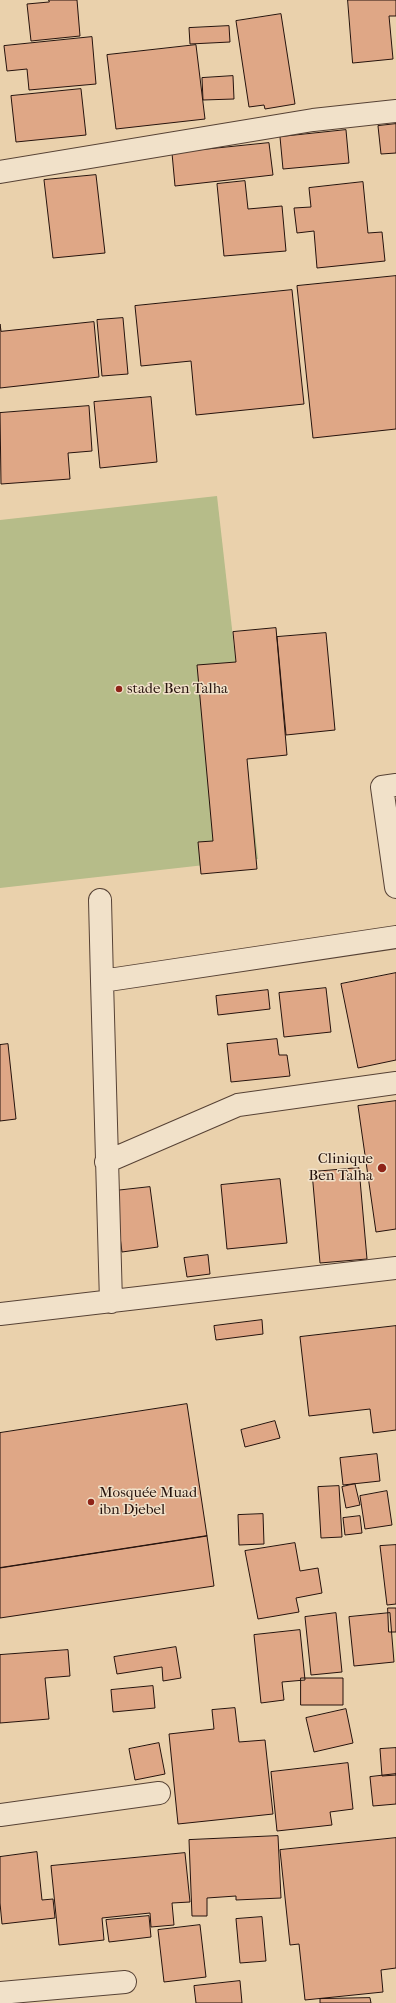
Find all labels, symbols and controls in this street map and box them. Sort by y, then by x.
place label: stade Ben Talha [127,680,228,698]
marker: stade Ben Talha [114,684,124,694]
place label: Clinique Ben Talha [309,1150,373,1185]
marker: Clinique Ben Talha [376,1162,388,1174]
place label: Mosquée Muad ibn Djebel [99,1484,197,1519]
marker: Mosquée Muad ibn Djebel [86,1497,96,1507]

